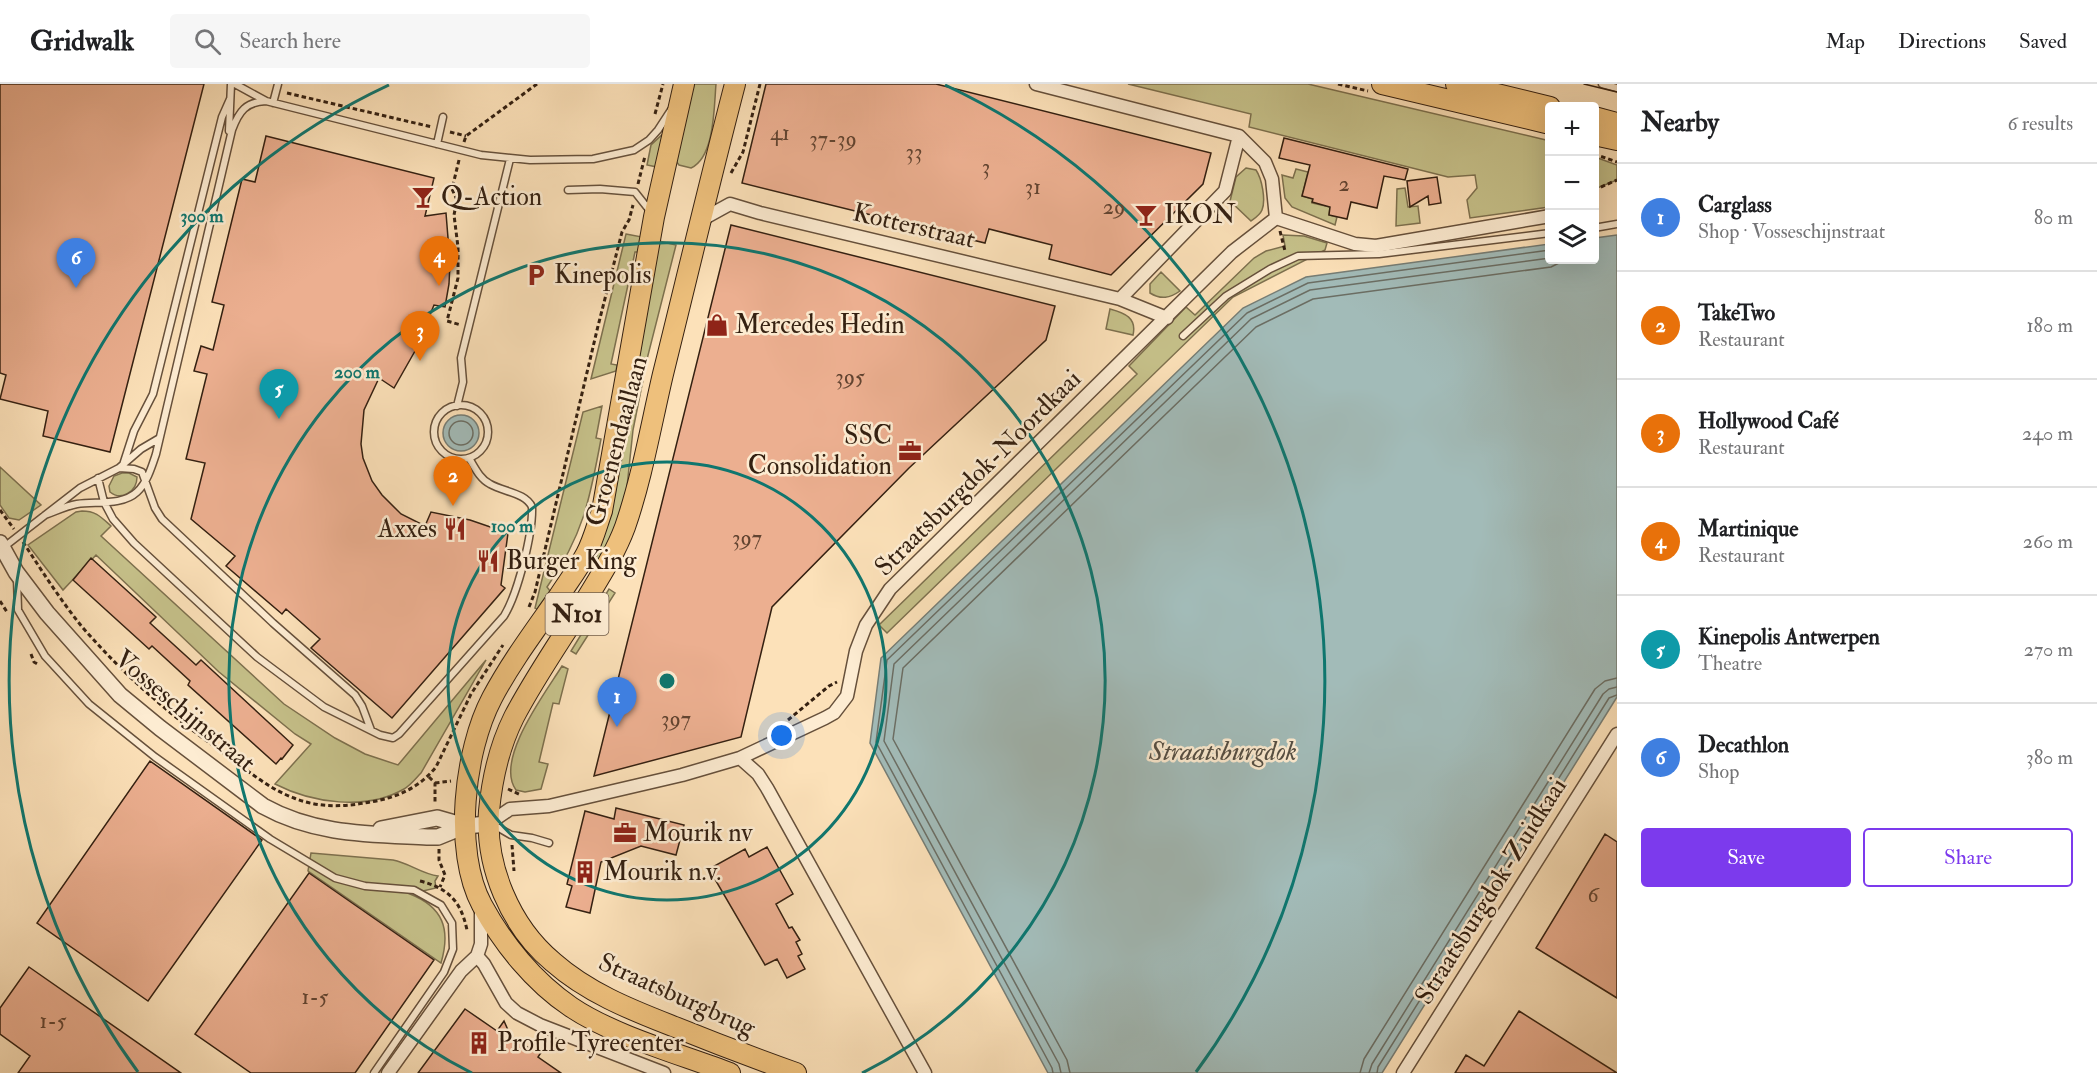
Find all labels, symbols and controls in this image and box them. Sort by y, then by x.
search box [170,14,590,68]
text: Gridwalk [30,24,134,59]
icon: search [191,25,224,58]
text: Search here [239,27,341,55]
text: Map [1825,28,1865,55]
text: Directions [1898,28,1986,55]
text: Saved [2019,28,2067,55]
map controls [1545,102,1599,264]
button: + [1545,102,1599,156]
text: Nearby [1641,107,1719,139]
text: 6 results [2007,111,2073,136]
house number: 41 [770,119,790,147]
house number: 37-39 [809,125,857,153]
house number: 33 [906,138,922,166]
house number: 3 [982,153,990,181]
button: − [1545,156,1599,210]
house number: 2 [1338,170,1350,198]
house number: 31 [1025,173,1041,201]
place label: Q-Action [441,181,542,213]
bar icon: Q-Action [410,184,436,210]
text: Carglass [1698,191,1772,219]
house number: 29 [1103,193,1125,221]
street label: Kotterstraat [850,196,978,256]
place label: IKON [1164,199,1237,231]
bar icon: IKON [1133,202,1159,228]
text: 300 m [180,205,225,228]
text: 1 [1657,205,1664,230]
text: 80 m [2034,205,2073,230]
button: layers [1545,210,1599,264]
text: Shop · Vosseschijnstraat [1698,219,1885,244]
pin: 4 [420,236,458,286]
pin: 6 [56,238,96,288]
place label: Kinepolis [554,259,651,292]
parking icon: Kinepolis [523,262,549,288]
text: TakeTwo [1698,299,1775,327]
place label: Mercedes Hedin [735,309,905,341]
pin: 3 [400,312,440,361]
shop icon: Mercedes Hedin [704,312,730,338]
text: 2 [1655,313,1666,338]
text: 180 m [2026,313,2073,338]
text: Restaurant [1698,327,1785,352]
street label: Groenendaallaan [579,352,655,530]
text: 200 m [334,361,381,384]
house number: 395 [835,363,865,391]
street label: Straatsburgdok-Noordkaai [868,363,1088,583]
pin: 5 [260,370,298,419]
text: Hollywood Café [1698,407,1838,435]
place label: SSC Consolidation [748,420,892,482]
text: 3 [1657,421,1664,446]
text: 240 m [2022,421,2073,446]
text: Restaurant [1698,435,1785,460]
office icon: SSC Consolidation [897,438,923,464]
pin: 2 [434,456,472,506]
place label: Axxes [377,513,437,545]
text: 100 m [491,515,534,538]
text: Martinique [1698,515,1799,543]
restaurant icon: Axxes [442,516,468,542]
house number: 397 [732,524,762,552]
text: 4 [1655,529,1666,554]
text: 260 m [2023,529,2073,554]
text: Restaurant [1698,543,1785,568]
place label: Burger King [506,545,637,577]
restaurant icon: Burger King [475,548,501,574]
road number: N101 [546,593,608,635]
text: Kinepolis Antwerpen [1698,623,1880,651]
text: 5 [1656,637,1665,662]
text: 270 m [2024,637,2073,662]
street label: Vosseschijnstraat [108,643,262,779]
text: Theatre [1698,651,1762,676]
centre of rings [657,671,677,691]
pin: 1 [598,678,636,727]
house number: 397 [661,705,691,733]
your location [767,721,796,750]
text: Decathlon [1698,731,1789,759]
water label: Straatsburgdok [1148,735,1297,768]
text: 6 [1655,745,1666,770]
text: 380 m [2026,745,2073,770]
text: Shop [1698,759,1739,784]
street label: Straatsburgdok-Zuidkaai [1408,772,1574,1010]
place label: Mourik nv [643,817,753,849]
office icon: Mourik nv [612,820,638,846]
button: Save [1641,828,1851,887]
button: Share [1863,828,2073,887]
place label: Mourik n.v. [603,856,721,888]
building icon: Mourik n.v. [572,859,598,885]
house number: 6 [1587,881,1600,909]
street label: Straatsburgbrug [594,946,762,1044]
house number: 1-5 [302,983,329,1011]
house number: 1-5 [40,1007,67,1035]
place label: Profile Tyrecenter [497,1027,684,1059]
building icon: Profile Tyrecenter [466,1030,492,1056]

